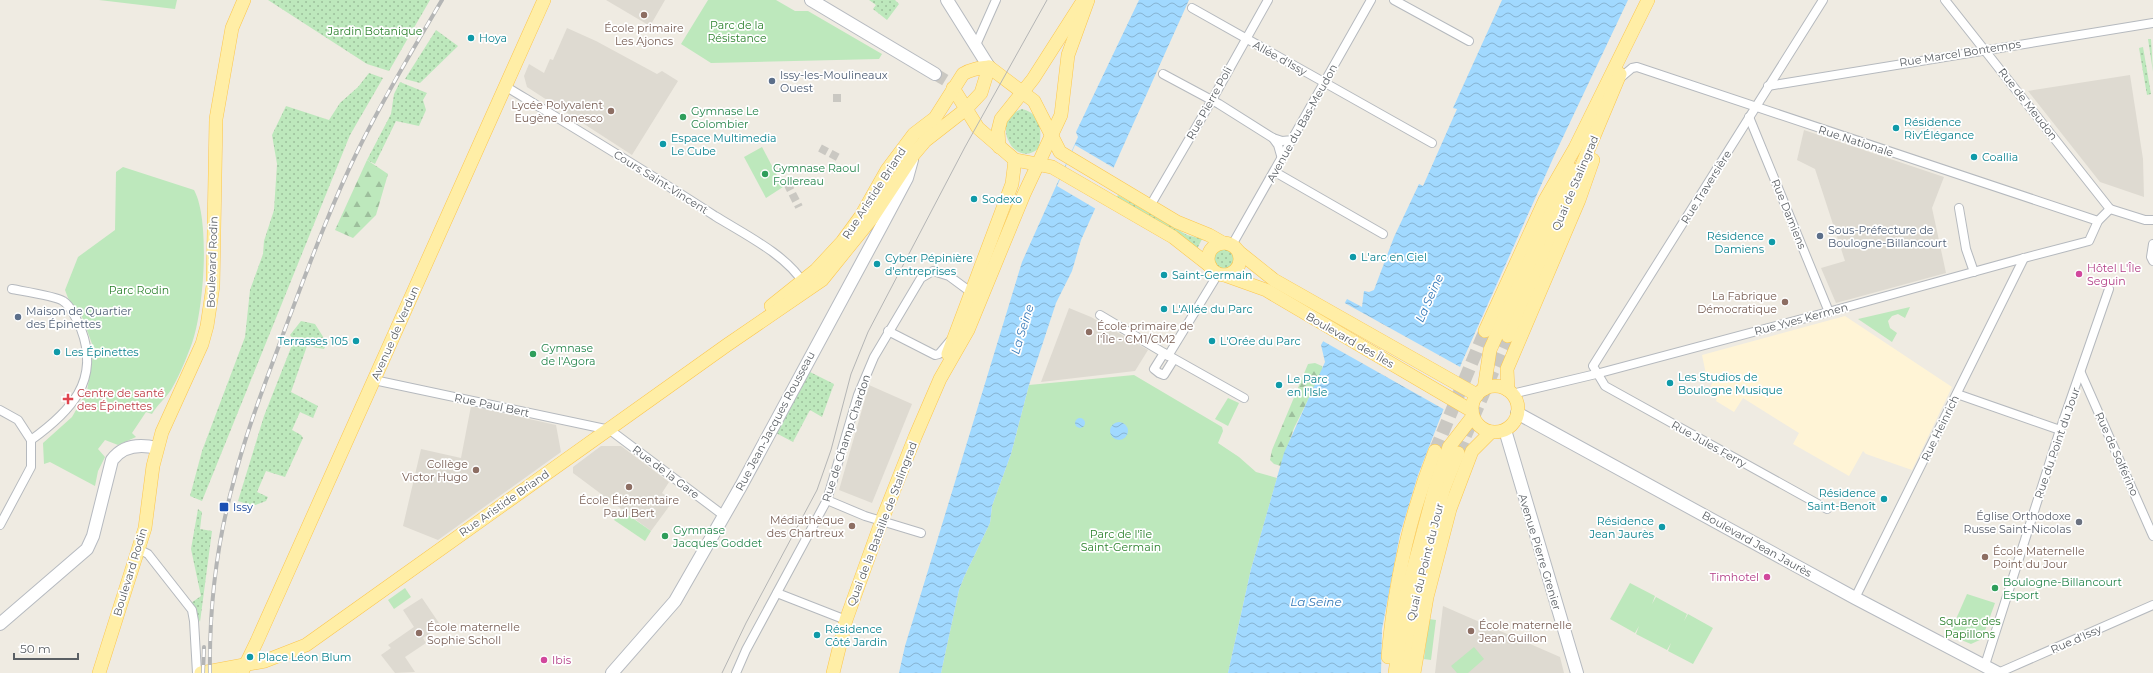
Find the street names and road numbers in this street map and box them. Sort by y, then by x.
street label: Rue Marcel Bontemps [1898,36,2022,70]
street label: Allée d'Issy [1251,37,1310,79]
street label: Avenue du Bas-Meudon [1264,62,1340,184]
street label: Rue Pierre Poli [1183,64,1235,142]
street label: Rue de Meudon [1995,65,2061,143]
street label: Rue Nationale [1817,122,1896,160]
street label: Quai de Stalingrad [1549,133,1601,233]
street label: Rue Aristide Briand [839,144,909,242]
street label: Cours Saint-Vincent [611,147,711,217]
street label: Rue Traversière [1678,147,1734,226]
street label: Rue Damiens [1769,177,1810,252]
street label: Boulevard Rodin [203,216,221,308]
street label: Avenue de Verdun [368,284,422,382]
street label: Rue Yves Kermen [1753,300,1849,338]
street label: Boulevard des Îles [1303,309,1397,371]
street label: Rue Jean-Jacques Rousseau [732,349,818,493]
street label: Rue de Champ Chardon [819,372,873,504]
street label: Rue du Point du Jour [2031,385,2083,501]
street label: Rue Paul Bert [453,390,531,420]
street label: Rue Heinrich [1918,393,1962,463]
street label: Rue de Solférino [2092,410,2142,498]
street label: Rue Jules Ferry [1669,418,1749,470]
street label: Quai de la Bataille de Stalingrad [844,440,920,608]
street label: Rue de la Gare [630,442,702,502]
street label: Rue Aristide Briand [456,467,552,539]
street label: Avenue Pierre Grenier [1516,492,1564,612]
street label: Quai du Point du Jour [1404,502,1446,622]
street label: Boulevard Jean Jaurès [1700,508,1815,580]
street label: Boulevard Rodin [110,526,150,618]
street label: Rue d'Issy [2048,621,2104,656]

